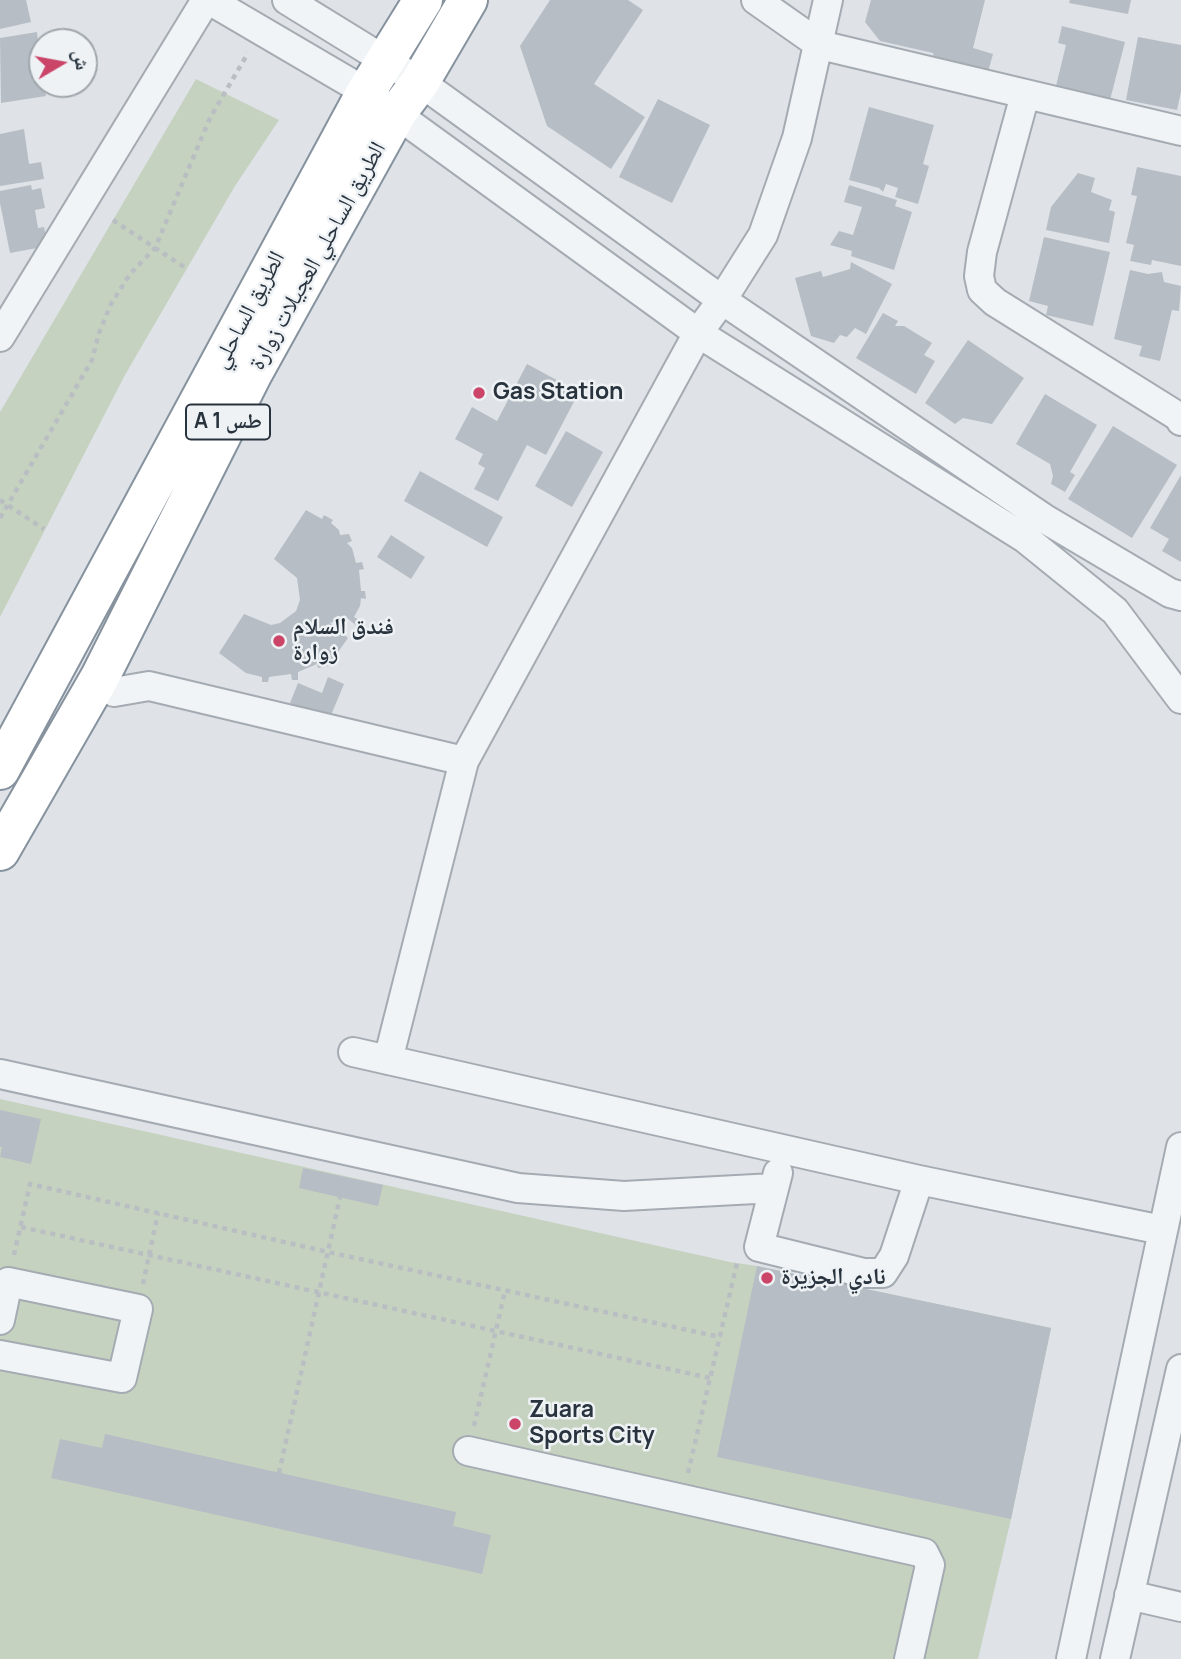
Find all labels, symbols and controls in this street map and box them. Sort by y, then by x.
north arrow [28,28,98,98]
text: ش [67,48,96,72]
street label: الطريق الساحلي العجيلات زوارة [244,137,392,375]
street label: الطريق الساحلي [207,247,291,373]
place label: Gas Station [493,379,623,407]
marker: Gas Station [471,385,487,401]
road number: A 1 طس [186,404,270,440]
place label: فندق السلام زوارة [293,614,394,668]
marker: فندق السلام زوارة [271,633,287,649]
place label: نادي الجزيرة [781,1264,886,1292]
marker: نادي الجزيرة [759,1270,775,1286]
place label: Zuara Sports City [529,1397,655,1451]
marker: Zuara Sports City [507,1416,523,1432]

